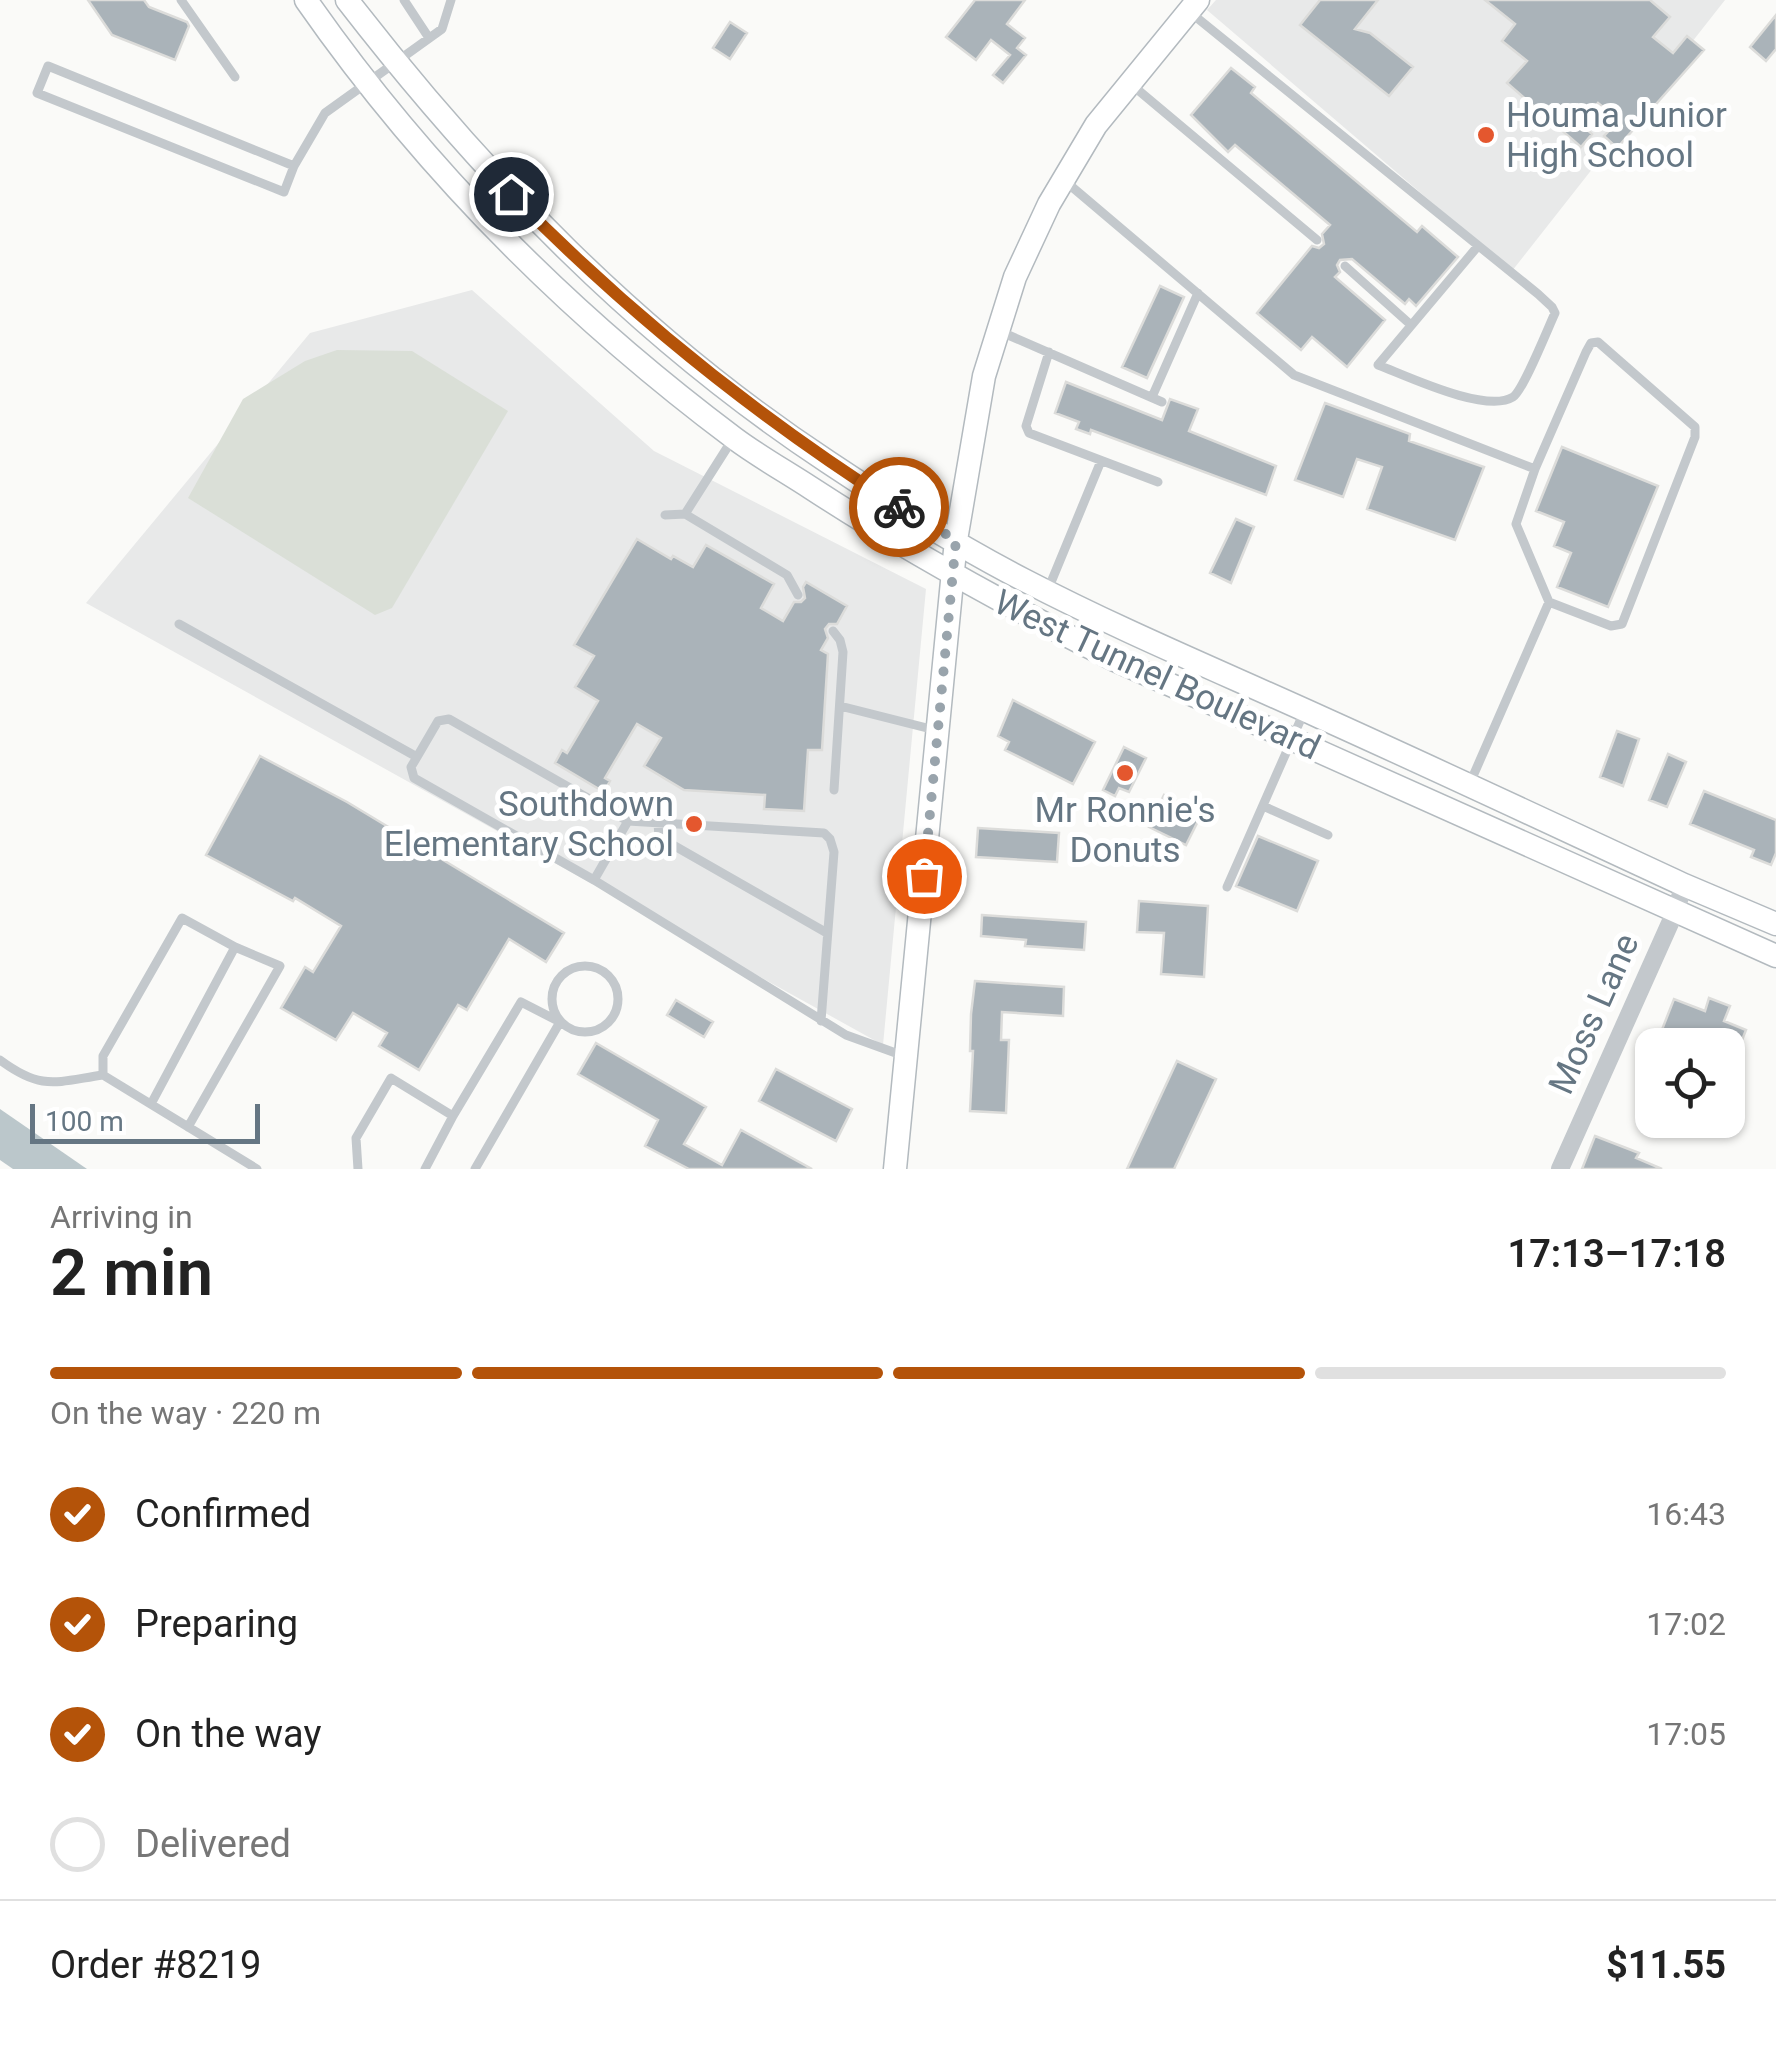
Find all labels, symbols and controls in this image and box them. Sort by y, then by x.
place label: Houma Junior High School [1506,95,1727,176]
marker: Houma Junior High School [1475,124,1497,146]
pin [469,152,554,237]
icon: home [484,167,539,222]
courier [849,457,949,557]
icon: bike [872,480,927,535]
street label: West Tunnel Boulevard [988,582,1326,768]
marker: Mr Ronnie's Donuts [1114,762,1136,784]
place label: Southdown Elementary School [384,784,674,865]
place label: Mr Ronnie's Donuts [1035,790,1215,871]
marker: Southdown Elementary School [683,813,705,835]
pin [882,834,967,919]
icon: bag [897,849,952,904]
street label: Moss Lane [1540,928,1648,1100]
map controls [1635,1028,1745,1138]
button: locate [1635,1028,1745,1138]
scale bar [30,1099,260,1144]
text: 100 m [45,1105,124,1138]
text: Arriving in [50,1198,193,1236]
text: 17:13–17:18 [1507,1232,1726,1276]
text: 2 min [50,1235,213,1311]
text: On the way · 220 m [50,1394,321,1432]
icon: check [50,1487,105,1542]
text: Confirmed [135,1492,311,1536]
text: 16:43 [1646,1495,1726,1533]
icon: check [50,1597,105,1652]
text: Preparing [135,1602,298,1646]
text: 17:02 [1646,1605,1726,1643]
icon: check [50,1707,105,1762]
text: On the way [135,1712,321,1756]
text: 17:05 [1646,1715,1726,1753]
text: Delivered [135,1822,291,1866]
text: Order #8219 [50,1943,261,1987]
text: $11.55 [1606,1943,1726,1987]

